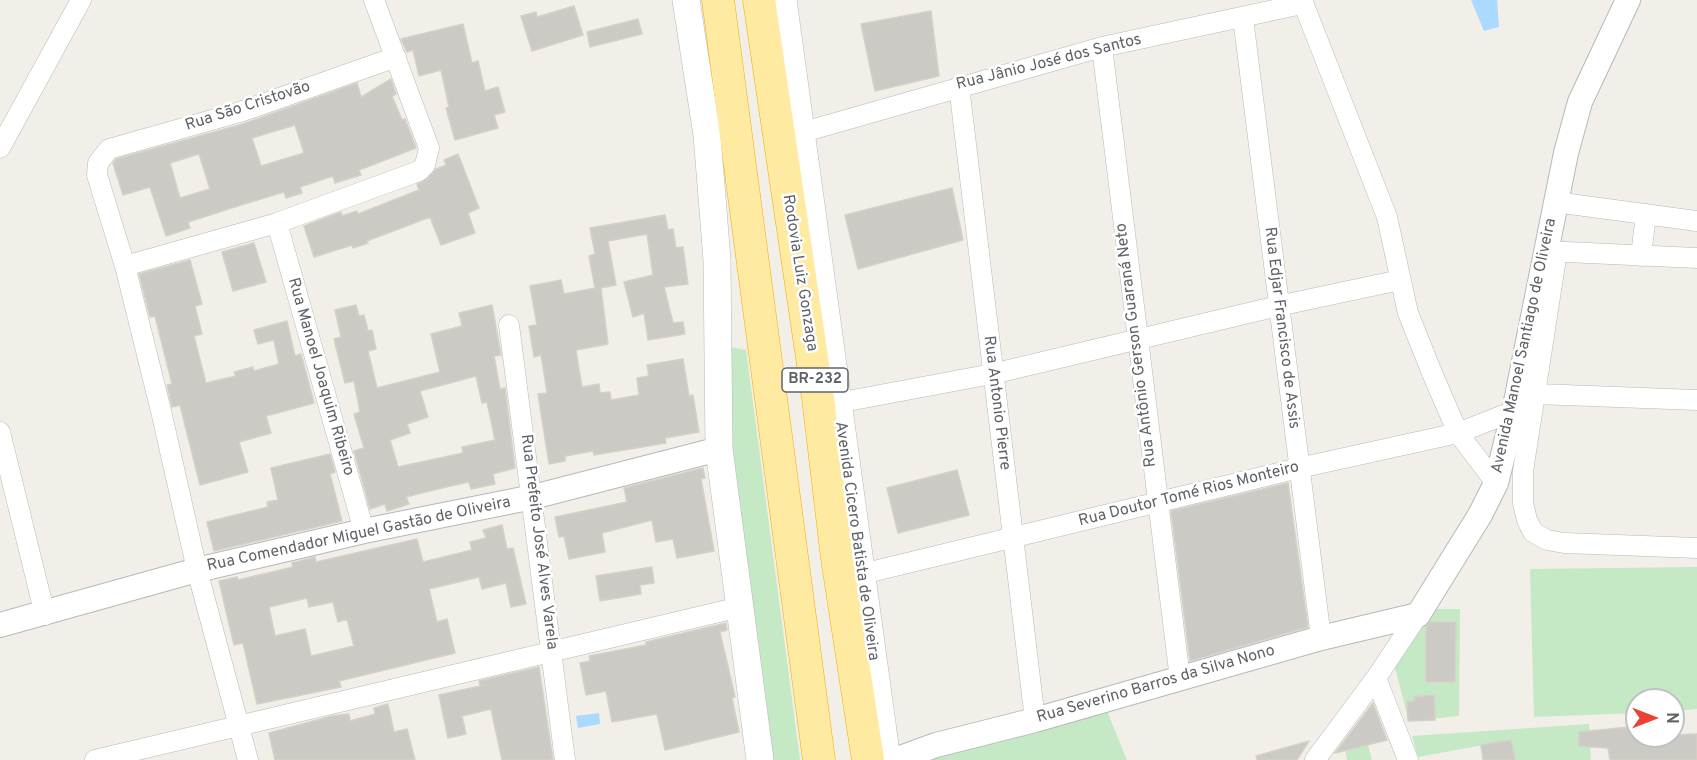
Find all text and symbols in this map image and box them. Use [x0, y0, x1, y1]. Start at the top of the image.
street label: Rua Jânio José dos Santos [955, 31, 1143, 95]
street label: Rua São Cristovão [183, 78, 313, 136]
street label: Rodovia Luiz Gonzaga [777, 193, 821, 353]
street label: Avenida Manoel Santiago de Oliveira [1489, 217, 1561, 475]
street label: Rua Antônio Gerson Guaraná Neto [1112, 222, 1162, 468]
street label: Rua Edjar Francisco de Assis [1259, 226, 1303, 430]
street label: Rua Manoel Joaquim Ribeiro [283, 276, 357, 478]
street label: Rua Antonio Pierre [978, 335, 1014, 471]
road number: BR-232 [782, 368, 848, 392]
street label: Avenida Cicero Batista de Oliveira [830, 420, 882, 662]
street label: Rua Prefeito José Alves Varela [515, 433, 561, 651]
street label: Rua Doutor Tomé Rios Monteiro [1077, 458, 1301, 532]
street label: Rua Comendador Miguel Gastão de Oliveira [205, 493, 513, 577]
street label: Rua Severino Barros da Silva Nono [1035, 642, 1277, 728]
north arrow [1625, 688, 1685, 748]
text: N [1661, 712, 1681, 724]

